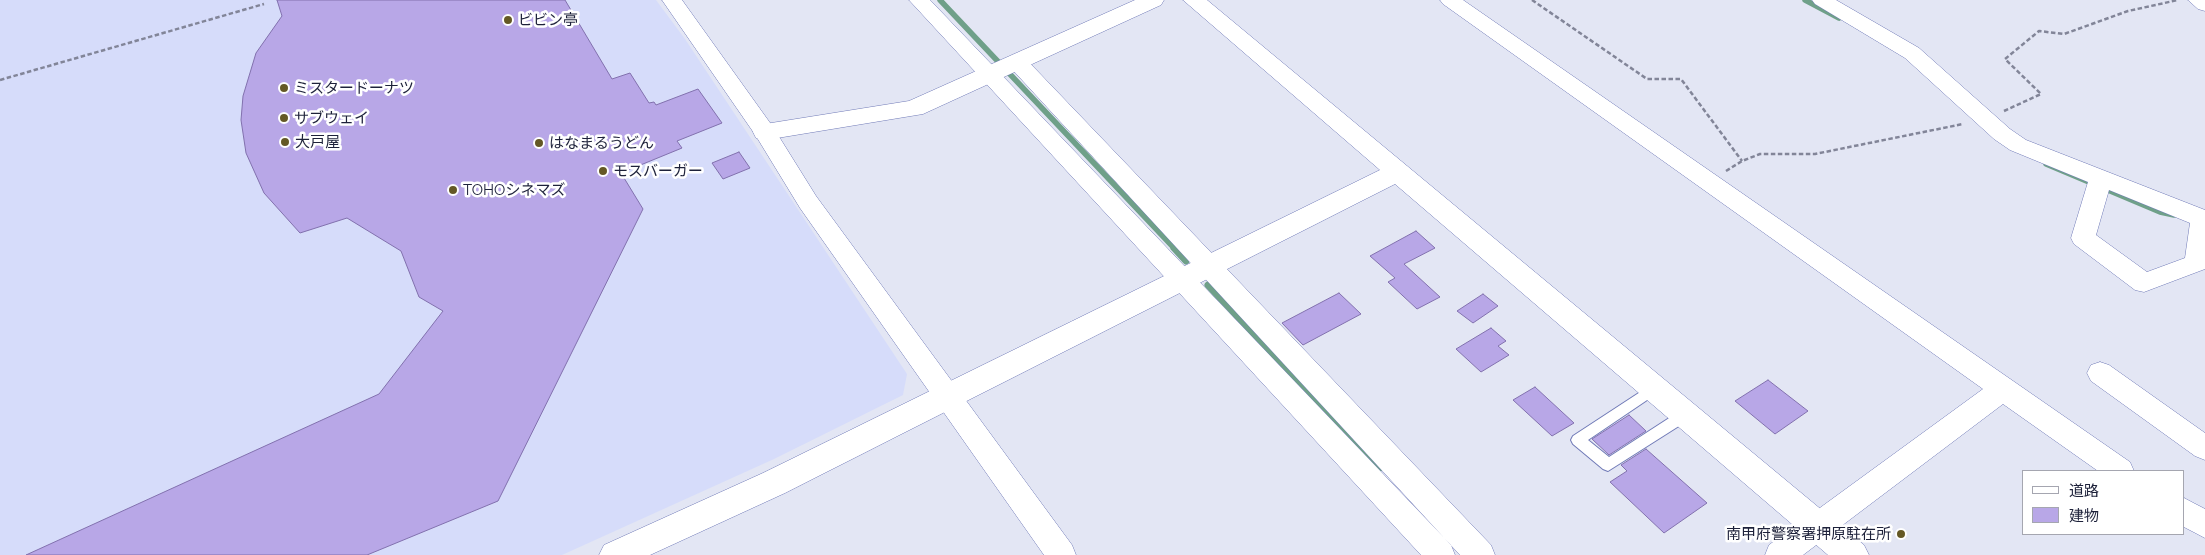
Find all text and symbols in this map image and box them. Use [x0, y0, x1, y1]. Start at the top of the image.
place label: ビビン亭 [518, 11, 578, 29]
marker: ビビン亭 [502, 14, 514, 26]
place label: ミスタードーナツ [294, 79, 414, 97]
marker: ミスタードーナツ [278, 82, 290, 94]
place label: サブウェイ [294, 109, 369, 127]
marker: サブウェイ [278, 112, 290, 124]
place label: 大戸屋 [295, 133, 340, 151]
place label: はなまるうどん [549, 134, 654, 152]
marker: 大戸屋 [279, 136, 291, 148]
marker: はなまるうどん [533, 137, 545, 149]
place label: モスバーガー [613, 162, 703, 180]
marker: モスバーガー [597, 165, 609, 177]
place label: TOHOシネマズ [463, 181, 565, 199]
marker: TOHOシネマズ [447, 184, 459, 196]
legend [2022, 470, 2185, 535]
text: 道路 [2069, 482, 2099, 500]
text: 建物 [2069, 507, 2099, 525]
place label: 南甲府警察署押原駐在所 [1726, 525, 1891, 543]
marker: 南甲府警察署押原駐在所 [1895, 528, 1907, 540]

